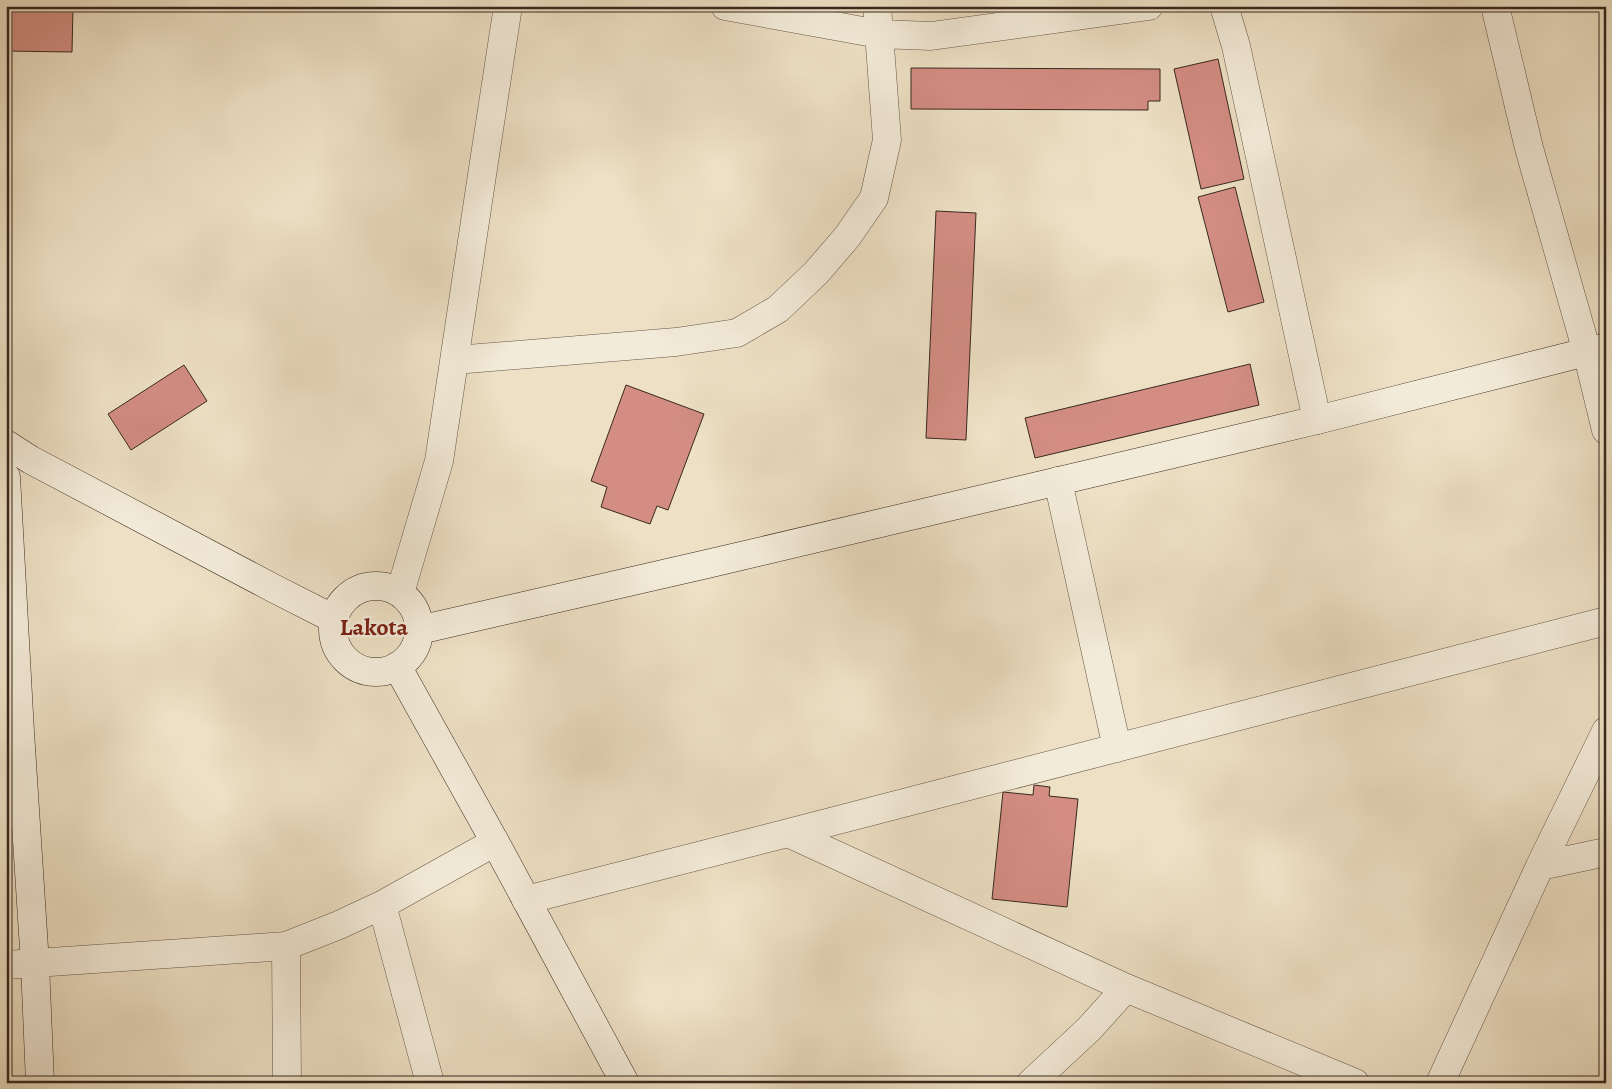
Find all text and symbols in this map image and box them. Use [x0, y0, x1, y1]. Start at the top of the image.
district label: Lakota [340, 611, 409, 643]

